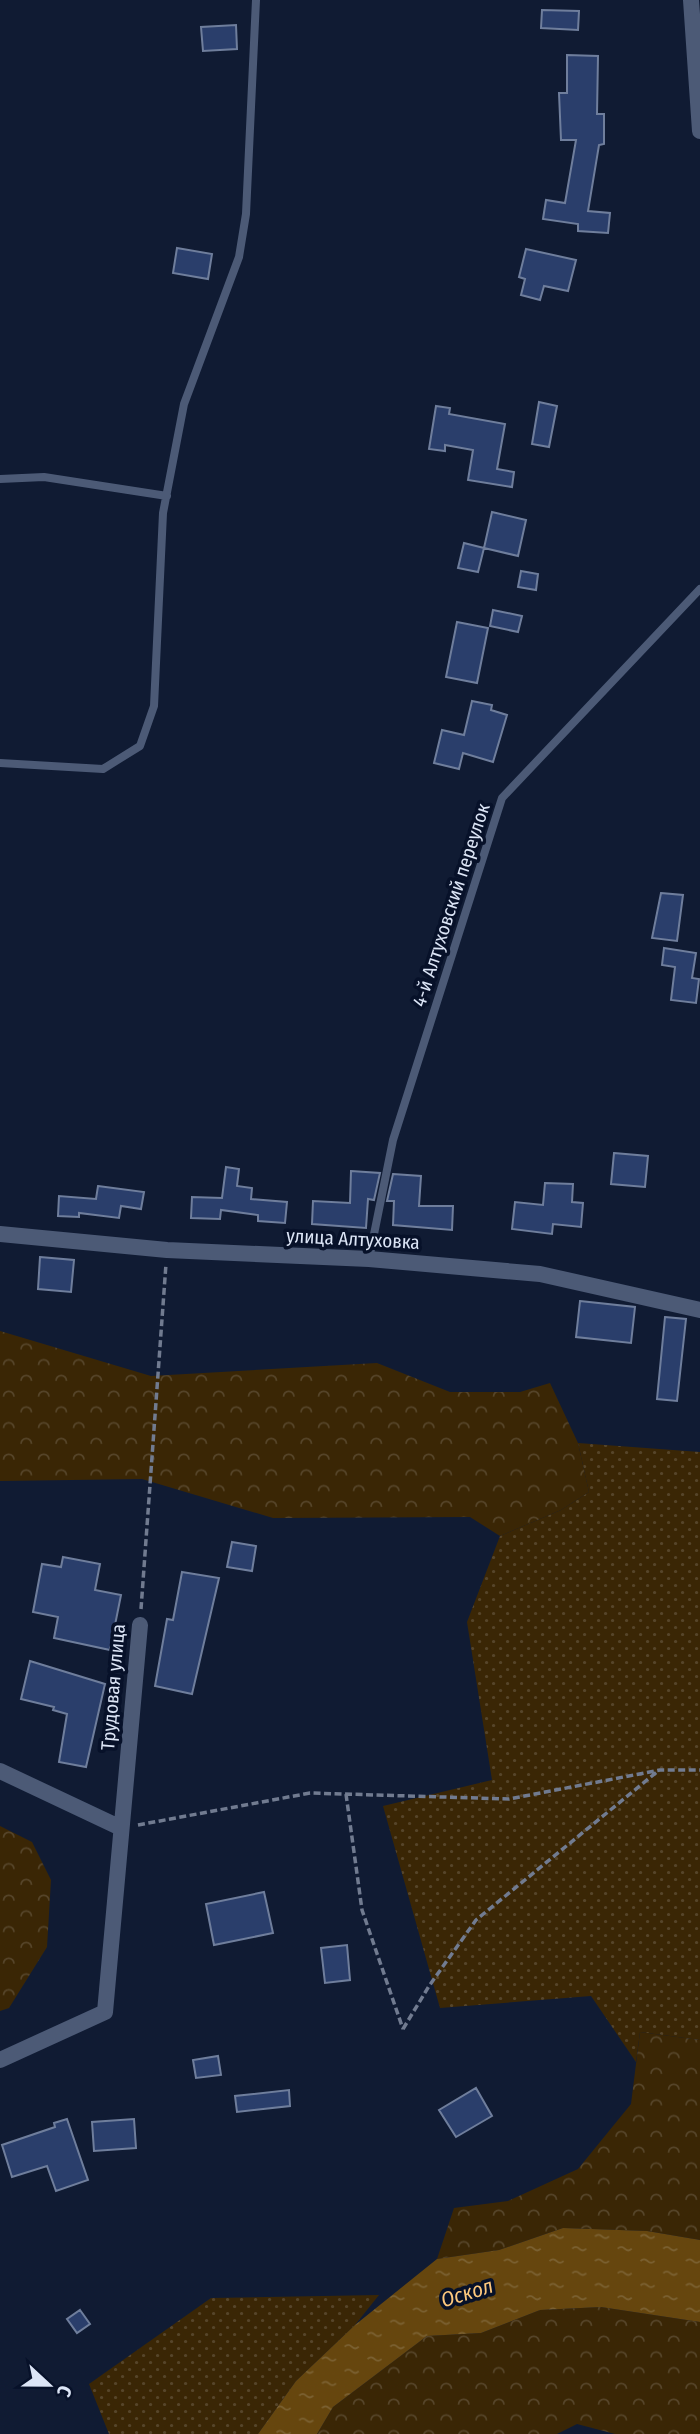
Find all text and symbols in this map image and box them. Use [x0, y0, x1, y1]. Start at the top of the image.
street label: 4-й Алтуховский переулок [407, 800, 495, 1009]
street label: улица Алтуховка [286, 1224, 420, 1254]
street label: Трудовая улица [96, 1623, 130, 1751]
water label: Оскол [438, 2273, 496, 2313]
north arrow [14, 2350, 84, 2420]
text: С [52, 2382, 77, 2400]

